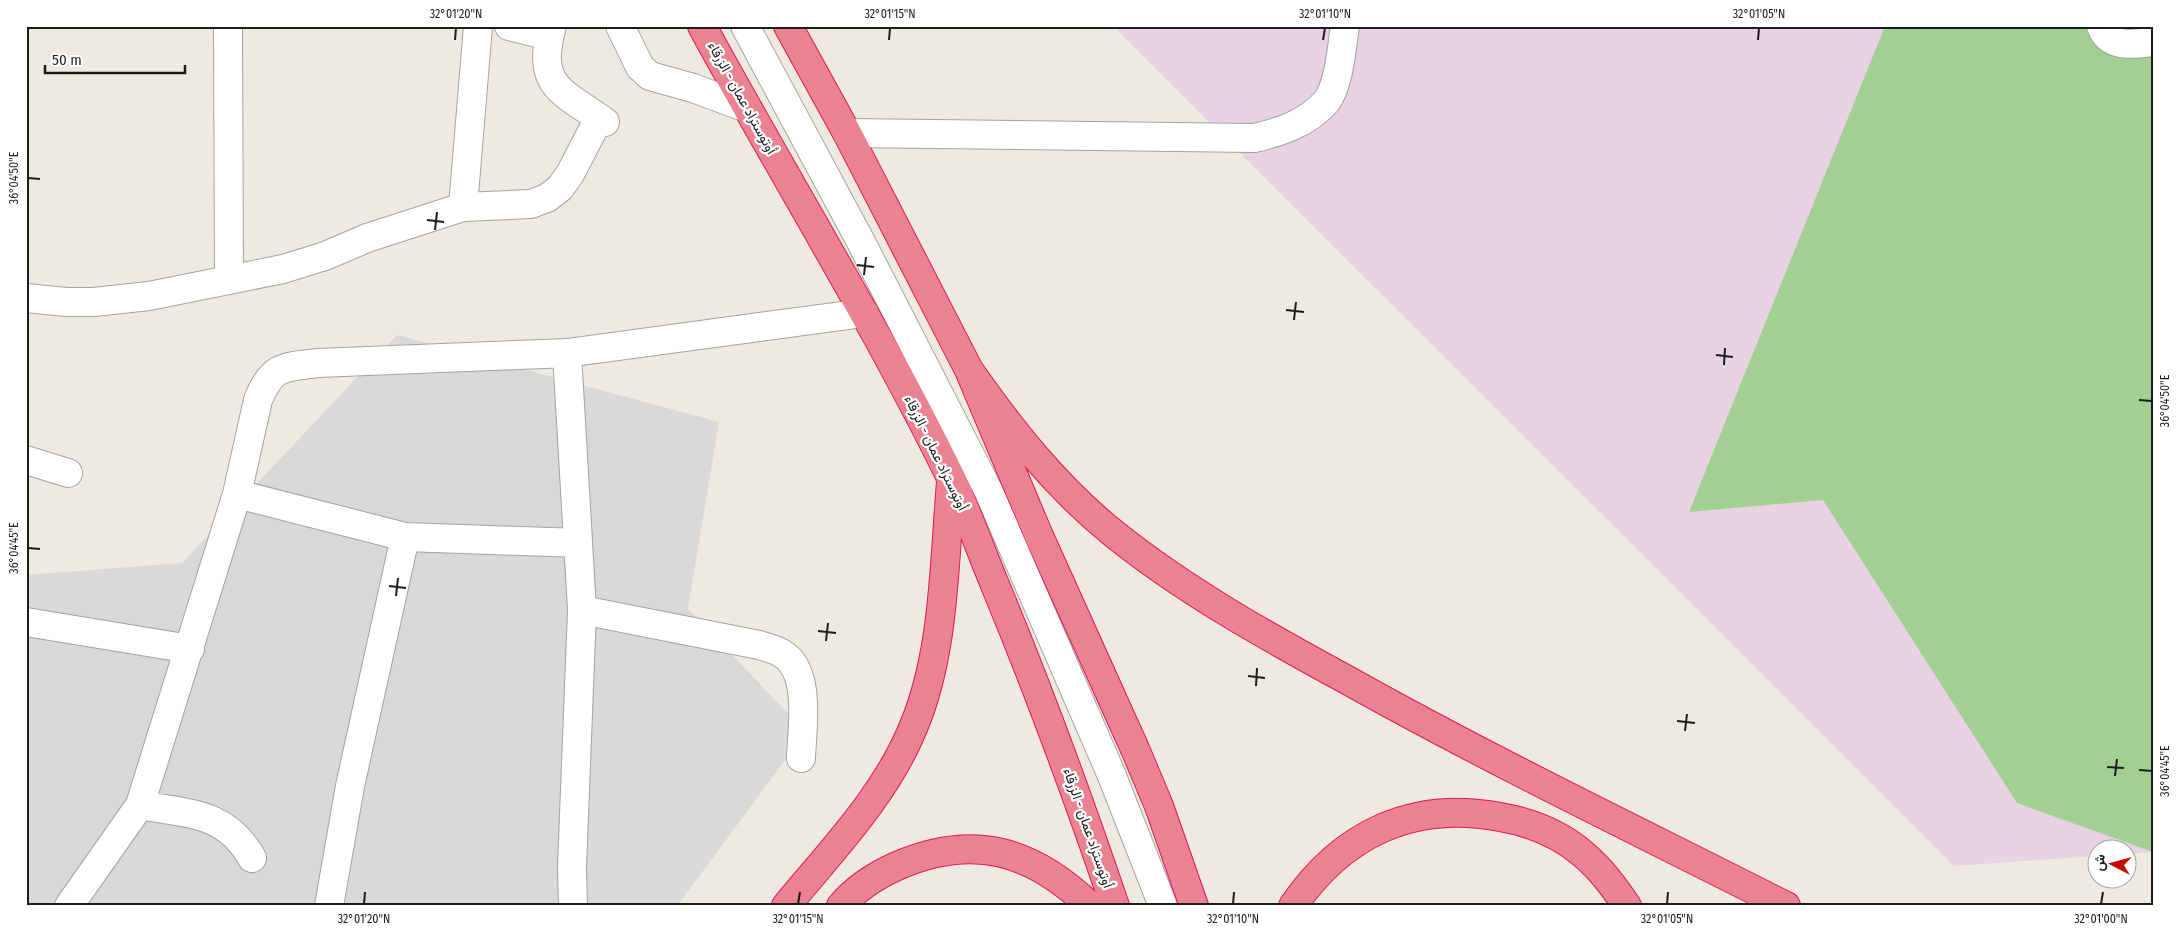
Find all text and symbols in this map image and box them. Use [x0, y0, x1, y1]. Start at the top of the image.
text: 32°01'20"N [430, 7, 482, 21]
text: 32°01'15"N [865, 7, 915, 21]
text: 32°01'10"N [1299, 7, 1351, 21]
text: 32°01'05"N [1733, 7, 1785, 21]
street label: أوتوستراد عمان - الزرقاء [704, 39, 780, 157]
scale bar [45, 42, 185, 74]
text: 50 m [52, 51, 82, 69]
text: 36°04'50"E [7, 151, 21, 204]
text: 36°04'50"E [2158, 374, 2172, 427]
street label: أوتوستراد عمان - الزرقاء [901, 393, 971, 513]
text: 36°04'45"E [7, 522, 21, 574]
text: 36°04'45"E [2158, 745, 2172, 797]
street label: أوتوستراد عمان - الزرقاء [1059, 766, 1117, 890]
north arrow [2086, 840, 2136, 890]
text: ش [2090, 853, 2109, 872]
text: 32°01'20"N [338, 912, 390, 926]
text: 32°01'15"N [773, 912, 823, 926]
text: 32°01'10"N [1207, 912, 1259, 926]
text: 32°01'05"N [1641, 912, 1693, 926]
text: 32°01'00"N [2074, 912, 2128, 926]

